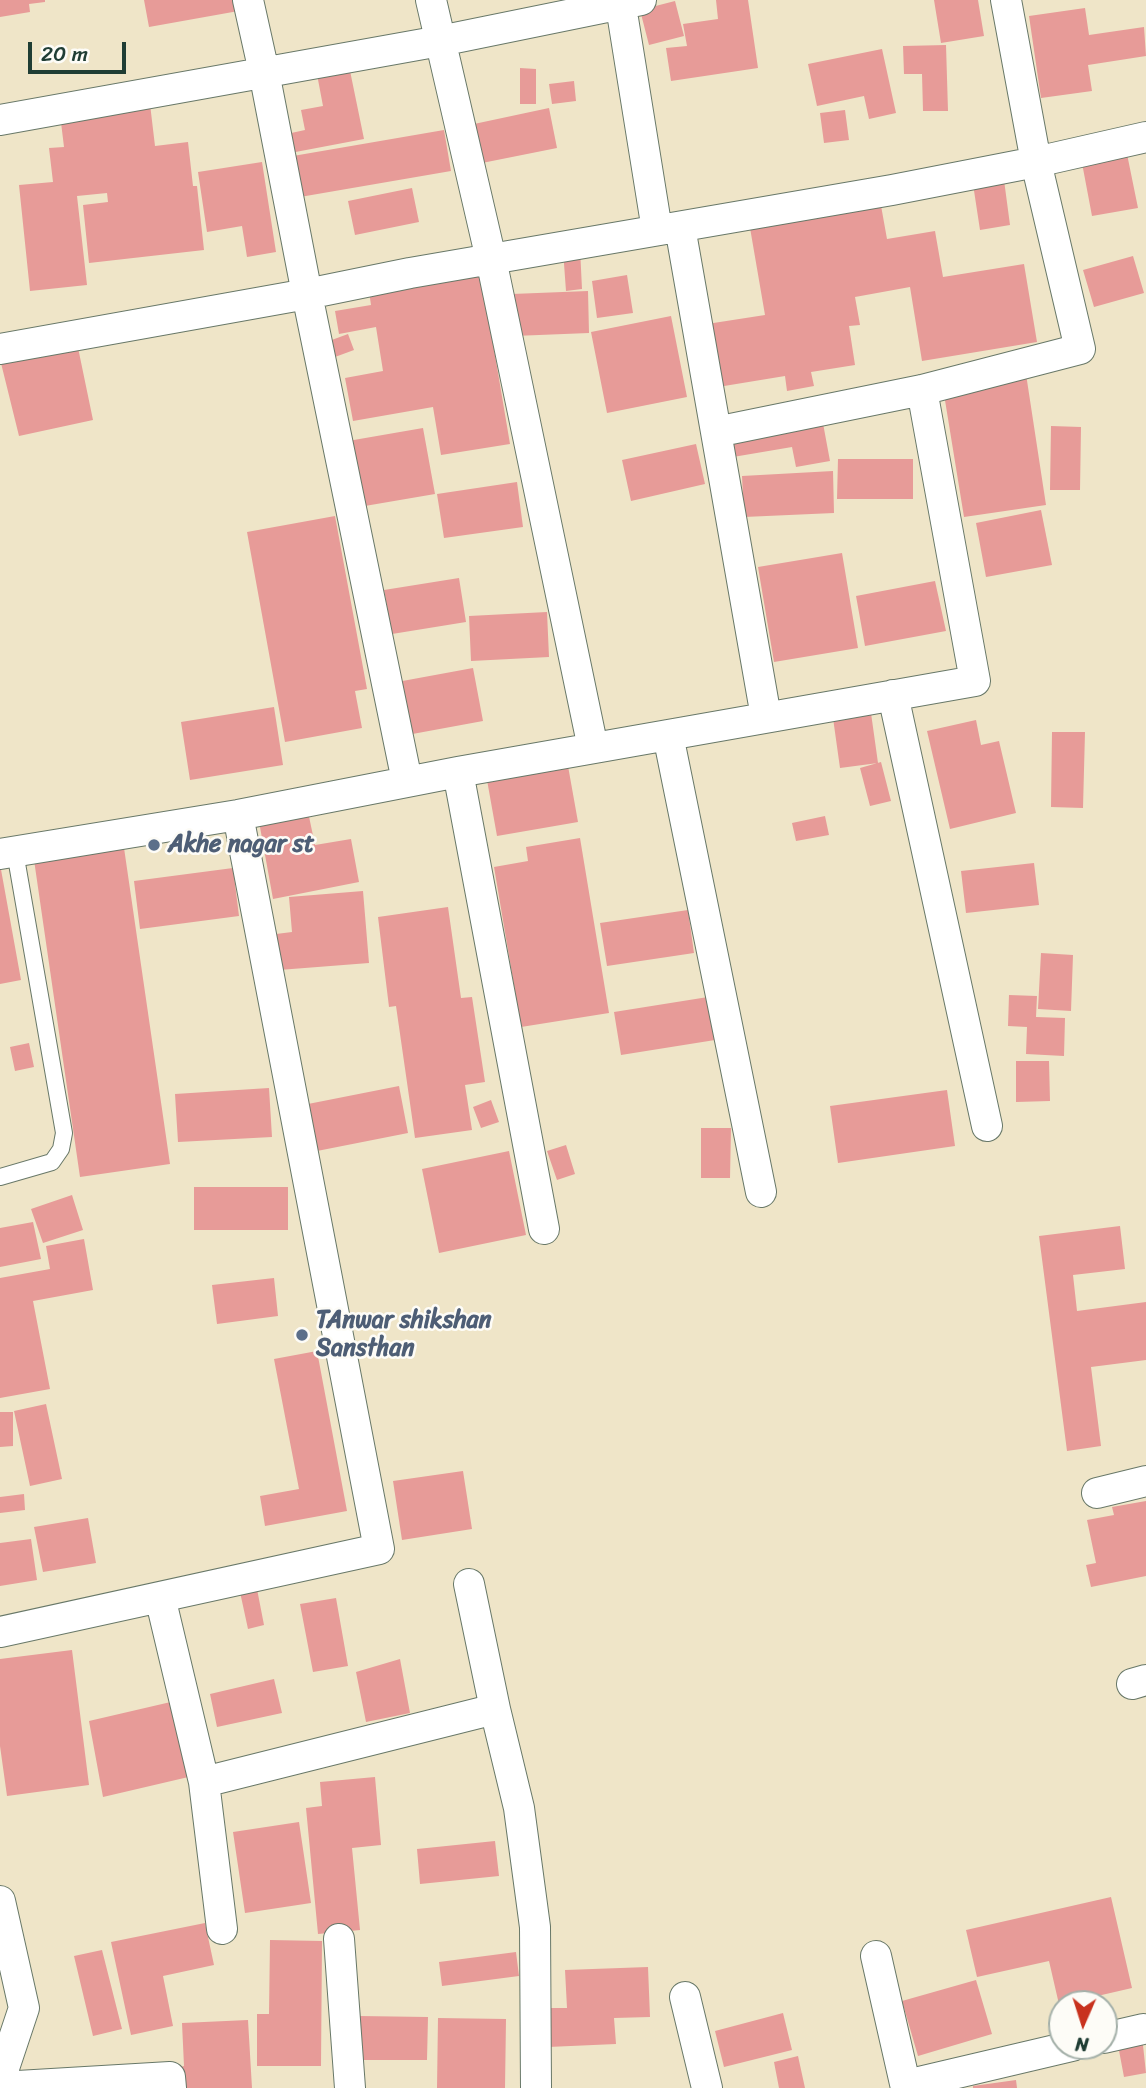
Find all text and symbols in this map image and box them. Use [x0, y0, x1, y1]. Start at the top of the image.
scale bar [32, 28, 130, 72]
text: 20 m [41, 35, 88, 73]
place label: Akhe nagar st [168, 831, 314, 859]
marker: Akhe nagar st [146, 837, 162, 853]
place label: TAnwar shikshan Sansthan [316, 1307, 492, 1363]
marker: TAnwar shikshan Sansthan [294, 1327, 310, 1343]
north arrow [1048, 1990, 1118, 2060]
text: N [1075, 2028, 1089, 2061]

